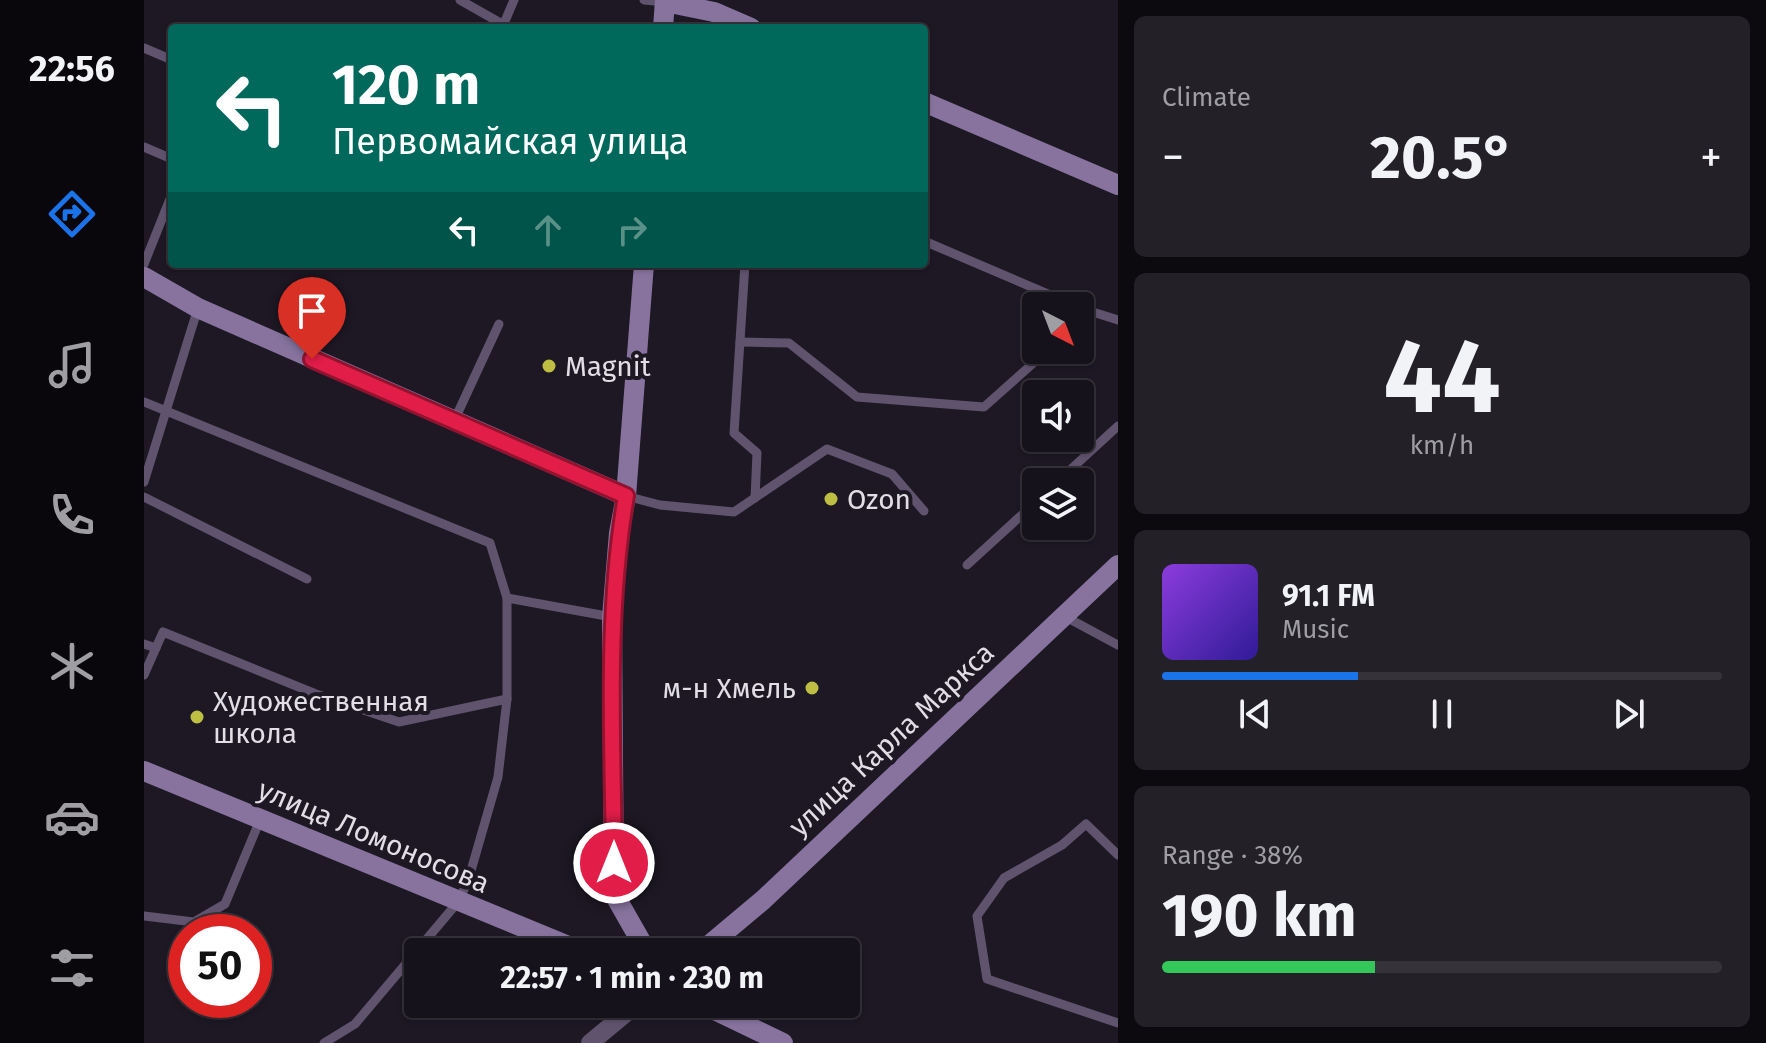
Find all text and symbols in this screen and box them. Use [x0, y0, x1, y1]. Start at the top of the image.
text: 22:56 [29, 47, 115, 91]
text: 120 m [332, 52, 480, 119]
icon: left [200, 56, 304, 160]
text: Climate [1162, 82, 1251, 113]
text: Первомайская улица [332, 120, 688, 164]
text: 20.5° [1370, 122, 1514, 194]
text: − [1162, 131, 1184, 184]
text: + [1700, 131, 1722, 184]
icon: directions [44, 186, 100, 242]
icon: left [442, 208, 486, 252]
icon: ahead [526, 208, 570, 252]
icon: right [610, 208, 654, 252]
pin [278, 277, 346, 359]
icon: arrive [290, 289, 334, 333]
north arrow [1022, 292, 1094, 364]
map controls [1022, 292, 1094, 540]
text: 44 [1383, 315, 1501, 440]
icon: music [44, 337, 100, 393]
place label: Magnit [565, 350, 652, 383]
marker: Magnit [540, 357, 558, 375]
button: sound [1022, 380, 1094, 452]
text: km/h [1410, 430, 1474, 461]
button: layers [1022, 468, 1094, 540]
place label: Ozon [847, 483, 911, 516]
icon: phone [44, 487, 100, 543]
marker: Ozon [822, 490, 840, 508]
text: 91.1 FM [1282, 578, 1375, 614]
text: Music [1282, 614, 1349, 645]
street label: улица Карла Маркса [782, 636, 1001, 843]
icon: climate [44, 638, 100, 694]
place label: м-н Хмель [662, 672, 796, 705]
marker: м-н Хмель [803, 679, 821, 697]
place label: Художественная школа [213, 685, 429, 750]
icon: previous [1233, 692, 1277, 736]
icon: pause [1420, 692, 1464, 736]
icon: next [1607, 692, 1651, 736]
marker: Художественная школа [188, 708, 206, 726]
street label: улица Ломоносова [253, 773, 495, 900]
icon: car [44, 789, 100, 845]
position arrow [572, 821, 656, 905]
text: Range · 38% [1162, 840, 1303, 871]
text: 190 km [1162, 880, 1357, 952]
speed limit sign: 50 [168, 914, 272, 1018]
icon: filters [44, 940, 100, 996]
text: 22:57 · 1 min · 230 m [500, 960, 764, 996]

